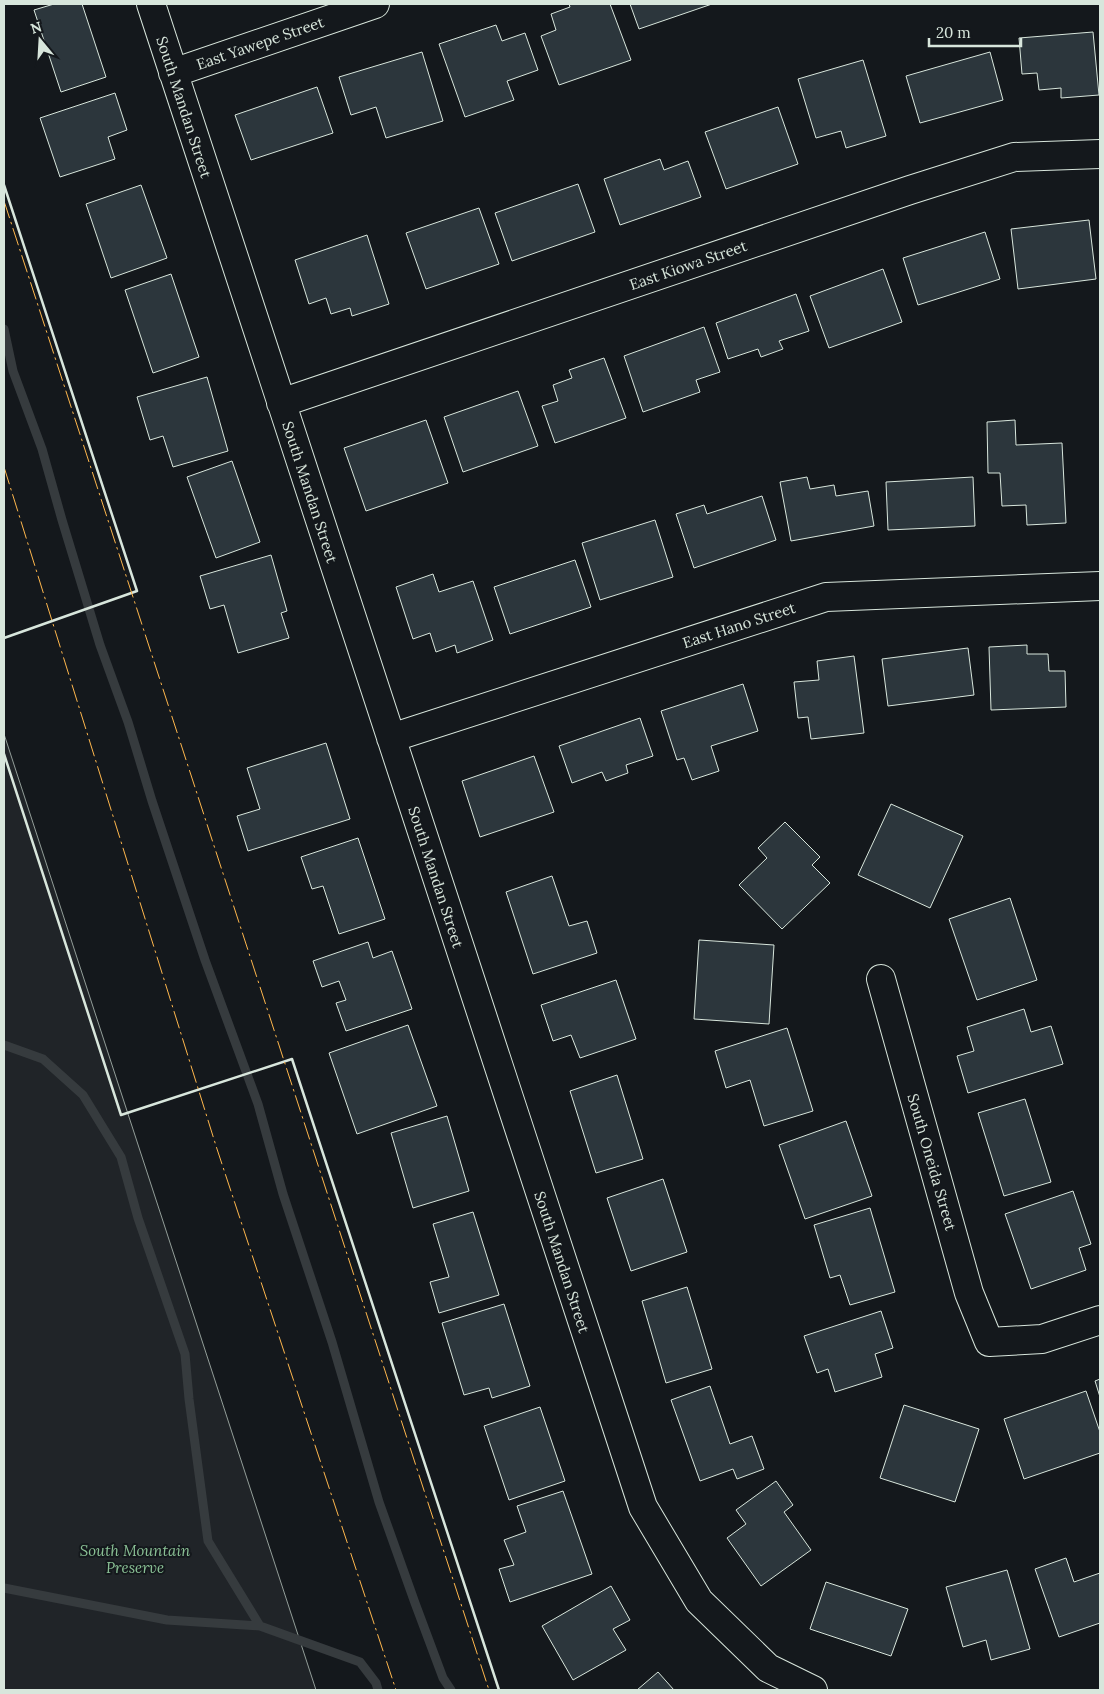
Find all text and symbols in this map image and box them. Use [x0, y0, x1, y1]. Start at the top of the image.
street label: East Yawepe Street [194, 12, 326, 74]
north arrow [15, 15, 65, 65]
scale bar [929, 15, 1022, 47]
text: N [28, 17, 44, 38]
text: 20 m [936, 23, 971, 42]
street label: South Mandan Street [152, 34, 216, 180]
street label: East Kiowa Street [627, 236, 749, 294]
street label: South Mandan Street [278, 419, 342, 565]
street label: East Hano Street [680, 598, 798, 652]
street label: South Mandan Street [404, 804, 468, 950]
street label: South Oneida Street [903, 1091, 961, 1233]
street label: South Mandan Street [530, 1189, 594, 1335]
park label: South Mountain Preserve [80, 1541, 191, 1577]

